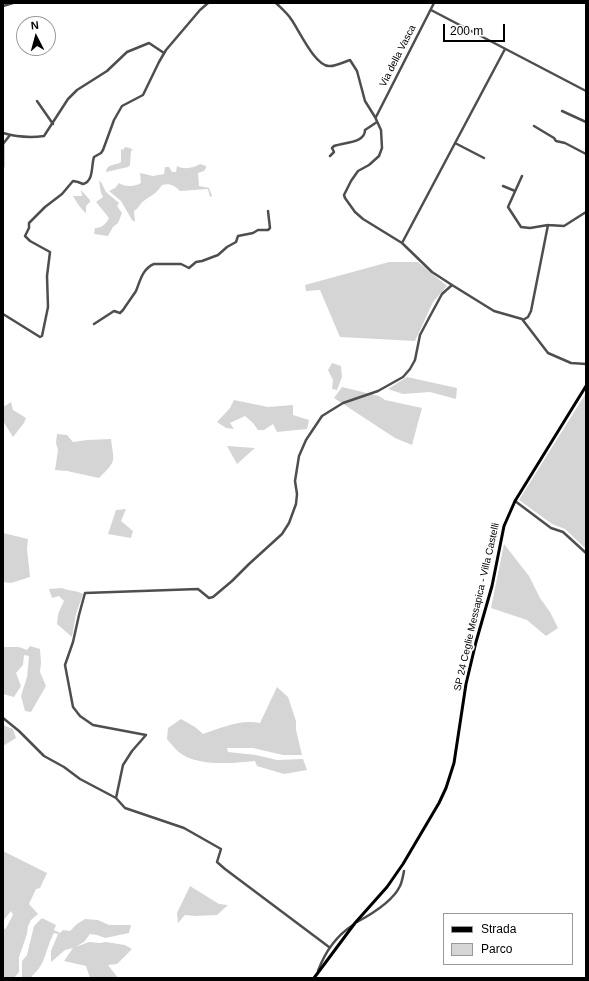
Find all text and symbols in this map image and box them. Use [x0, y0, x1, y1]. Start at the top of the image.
north arrow [16, 16, 56, 56]
scale bar [445, 16, 507, 42]
text: N [30, 19, 39, 31]
street label: Via della Vasca [377, 23, 419, 89]
text: 200 m [450, 24, 483, 38]
street label: SP 24 Ceglie Messapica - Villa Castelli [452, 522, 502, 692]
legend [443, 913, 573, 965]
text: Strada [481, 922, 516, 936]
text: Parco [481, 942, 512, 956]

